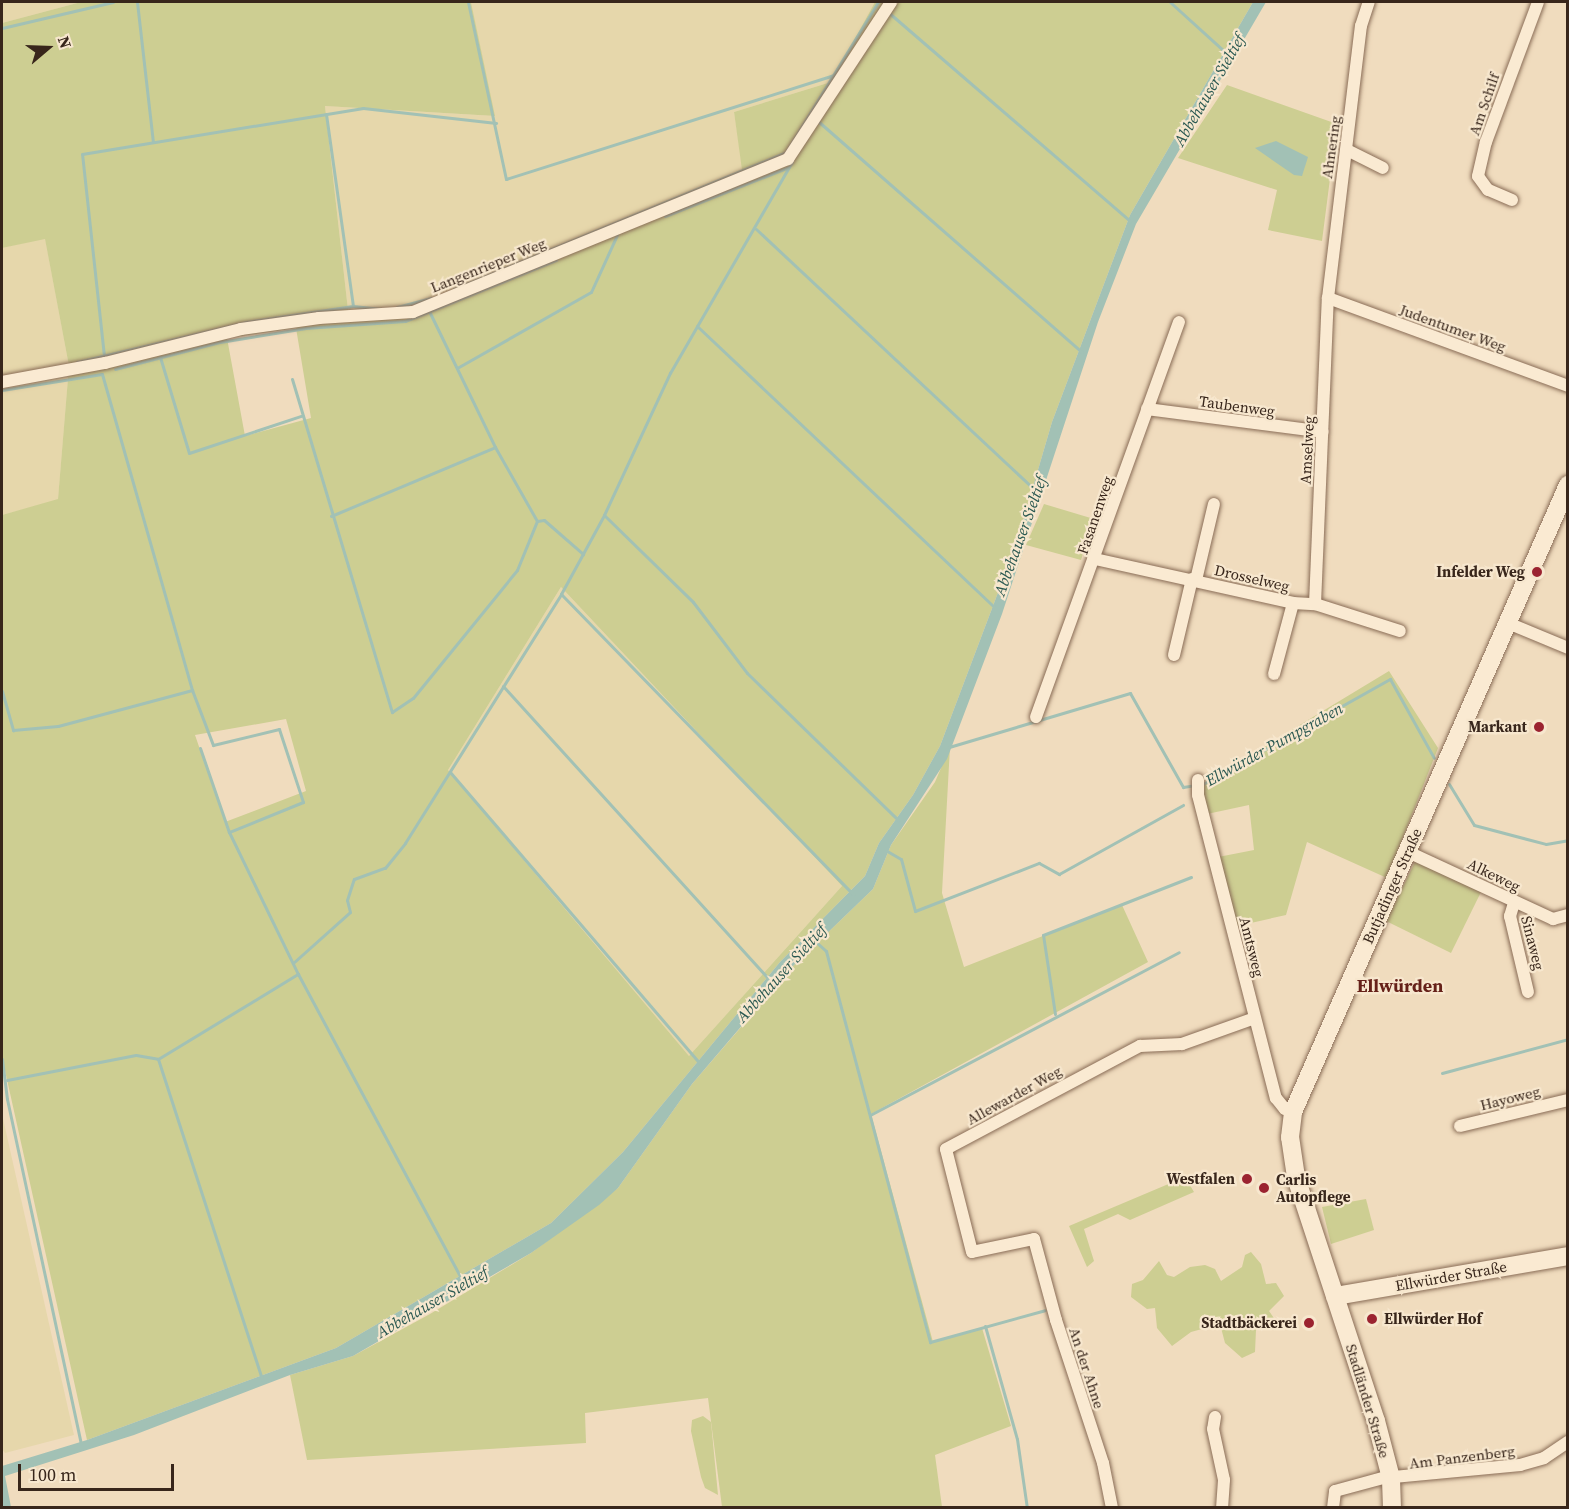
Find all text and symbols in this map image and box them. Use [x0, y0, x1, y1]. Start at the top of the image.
north arrow [18, 18, 78, 78]
water label: Abbehauser Sieltief [1169, 31, 1249, 149]
text: N [53, 33, 77, 51]
street label: Am Schilf [1465, 70, 1503, 138]
street label: Ahnering [1318, 114, 1344, 180]
street label: Langenrieper Weg [427, 234, 549, 296]
street label: Judentumer Weg [1397, 300, 1509, 356]
street label: Taubenweg [1198, 392, 1276, 420]
street label: Amselweg [1296, 415, 1318, 485]
street label: Fasanenweg [1073, 473, 1117, 557]
water label: Abbehauser Sieltief [989, 474, 1051, 598]
street label: Drosselweg [1213, 561, 1291, 595]
place label: Infelder Weg [1436, 563, 1525, 581]
marker: Infelder Weg [1530, 565, 1544, 579]
water label: Ellwürder Pumpgraben [1202, 698, 1346, 790]
place label: Markant [1468, 718, 1527, 736]
marker: Markant [1532, 720, 1546, 734]
street label: Butjadinger Straße [1358, 825, 1426, 947]
street label: Alkeweg [1465, 855, 1523, 895]
street label: Sinaweg [1518, 914, 1548, 972]
street label: Amtsweg [1236, 915, 1268, 979]
water label: Abbehauser Sieltief [732, 920, 830, 1026]
district label: Ellwürden [1357, 975, 1443, 997]
street label: Allewarder Weg [963, 1061, 1065, 1129]
street label: Hayoweg [1478, 1082, 1542, 1114]
place label: Westfalen [1166, 1170, 1235, 1188]
place label: Carlis Autopflege [1276, 1170, 1351, 1205]
marker: Westfalen [1240, 1172, 1254, 1186]
marker: Carlis Autopflege [1257, 1181, 1271, 1195]
street label: Ellwürder Straße [1394, 1257, 1508, 1295]
water label: Abbehauser Sieltief [373, 1262, 491, 1342]
place label: Ellwürder Hof [1384, 1310, 1482, 1328]
marker: Ellwürder Hof [1365, 1312, 1379, 1326]
place label: Stadtbäckerei [1201, 1314, 1297, 1332]
marker: Stadtbäckerei [1302, 1316, 1316, 1330]
street label: An der Ahne [1065, 1325, 1109, 1411]
street label: Stadländer Straße [1342, 1342, 1394, 1460]
street label: Am Panzenberg [1408, 1442, 1516, 1472]
scale bar [21, 1452, 177, 1490]
text: 100 m [29, 1462, 76, 1487]

